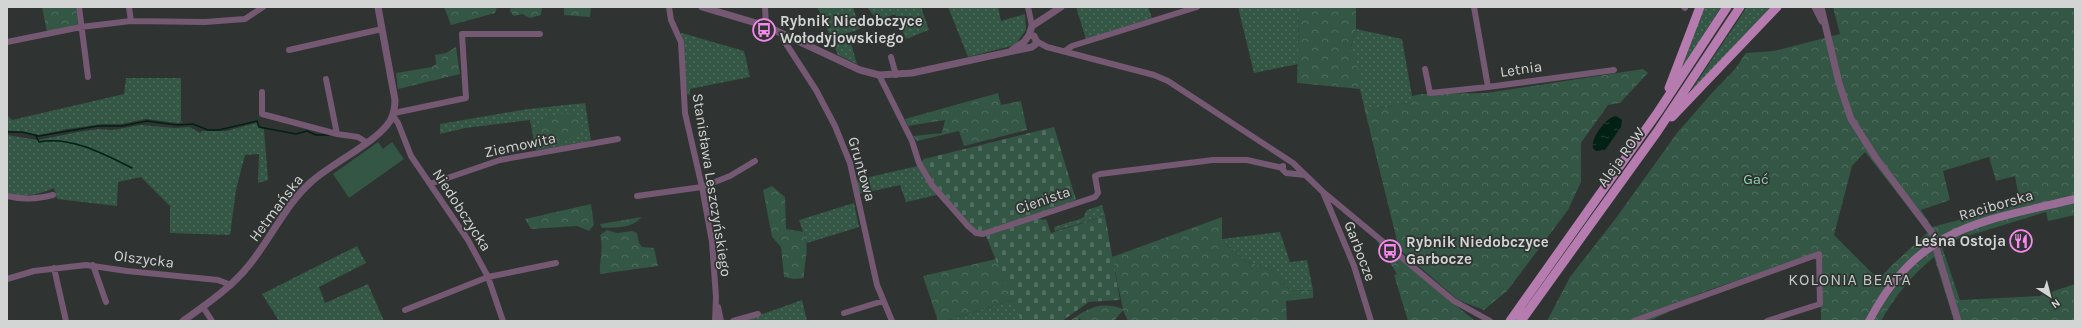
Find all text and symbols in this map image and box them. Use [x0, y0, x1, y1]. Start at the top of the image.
place label: Rybnik Niedobczyce Wołodyjowskiego [780, 12, 923, 47]
bus stop icon: Rybnik Niedobczyce Wołodyjowskiego [751, 17, 777, 43]
street label: Letnia [1499, 57, 1543, 81]
street label: Stanisława Leszczyńskiego [689, 92, 735, 278]
street label: Aleja ROW [1593, 123, 1649, 190]
street label: Ziemowita [483, 129, 557, 161]
street label: Gruntowa [844, 135, 880, 203]
street label: Niedobczycka [429, 165, 495, 255]
park label: Gać [1743, 170, 1769, 188]
street label: Hetmańska [245, 171, 307, 245]
street label: Cienista [1013, 182, 1073, 218]
street label: Raciborska [1957, 186, 2035, 224]
street label: Garbocze [1340, 218, 1380, 284]
restaurant icon: Leśna Ostoja [2008, 228, 2034, 254]
place label: Leśna Ostoja [1914, 232, 2006, 250]
place label: Rybnik Niedobczyce Garbocze [1406, 233, 1549, 268]
bus stop icon: Rybnik Niedobczyce Garbocze [1377, 238, 1403, 264]
street label: Olszycka [113, 246, 175, 272]
district label: KOLONIA BEATA [1788, 270, 1912, 289]
north arrow [2030, 276, 2070, 316]
text: N [2049, 296, 2063, 311]

